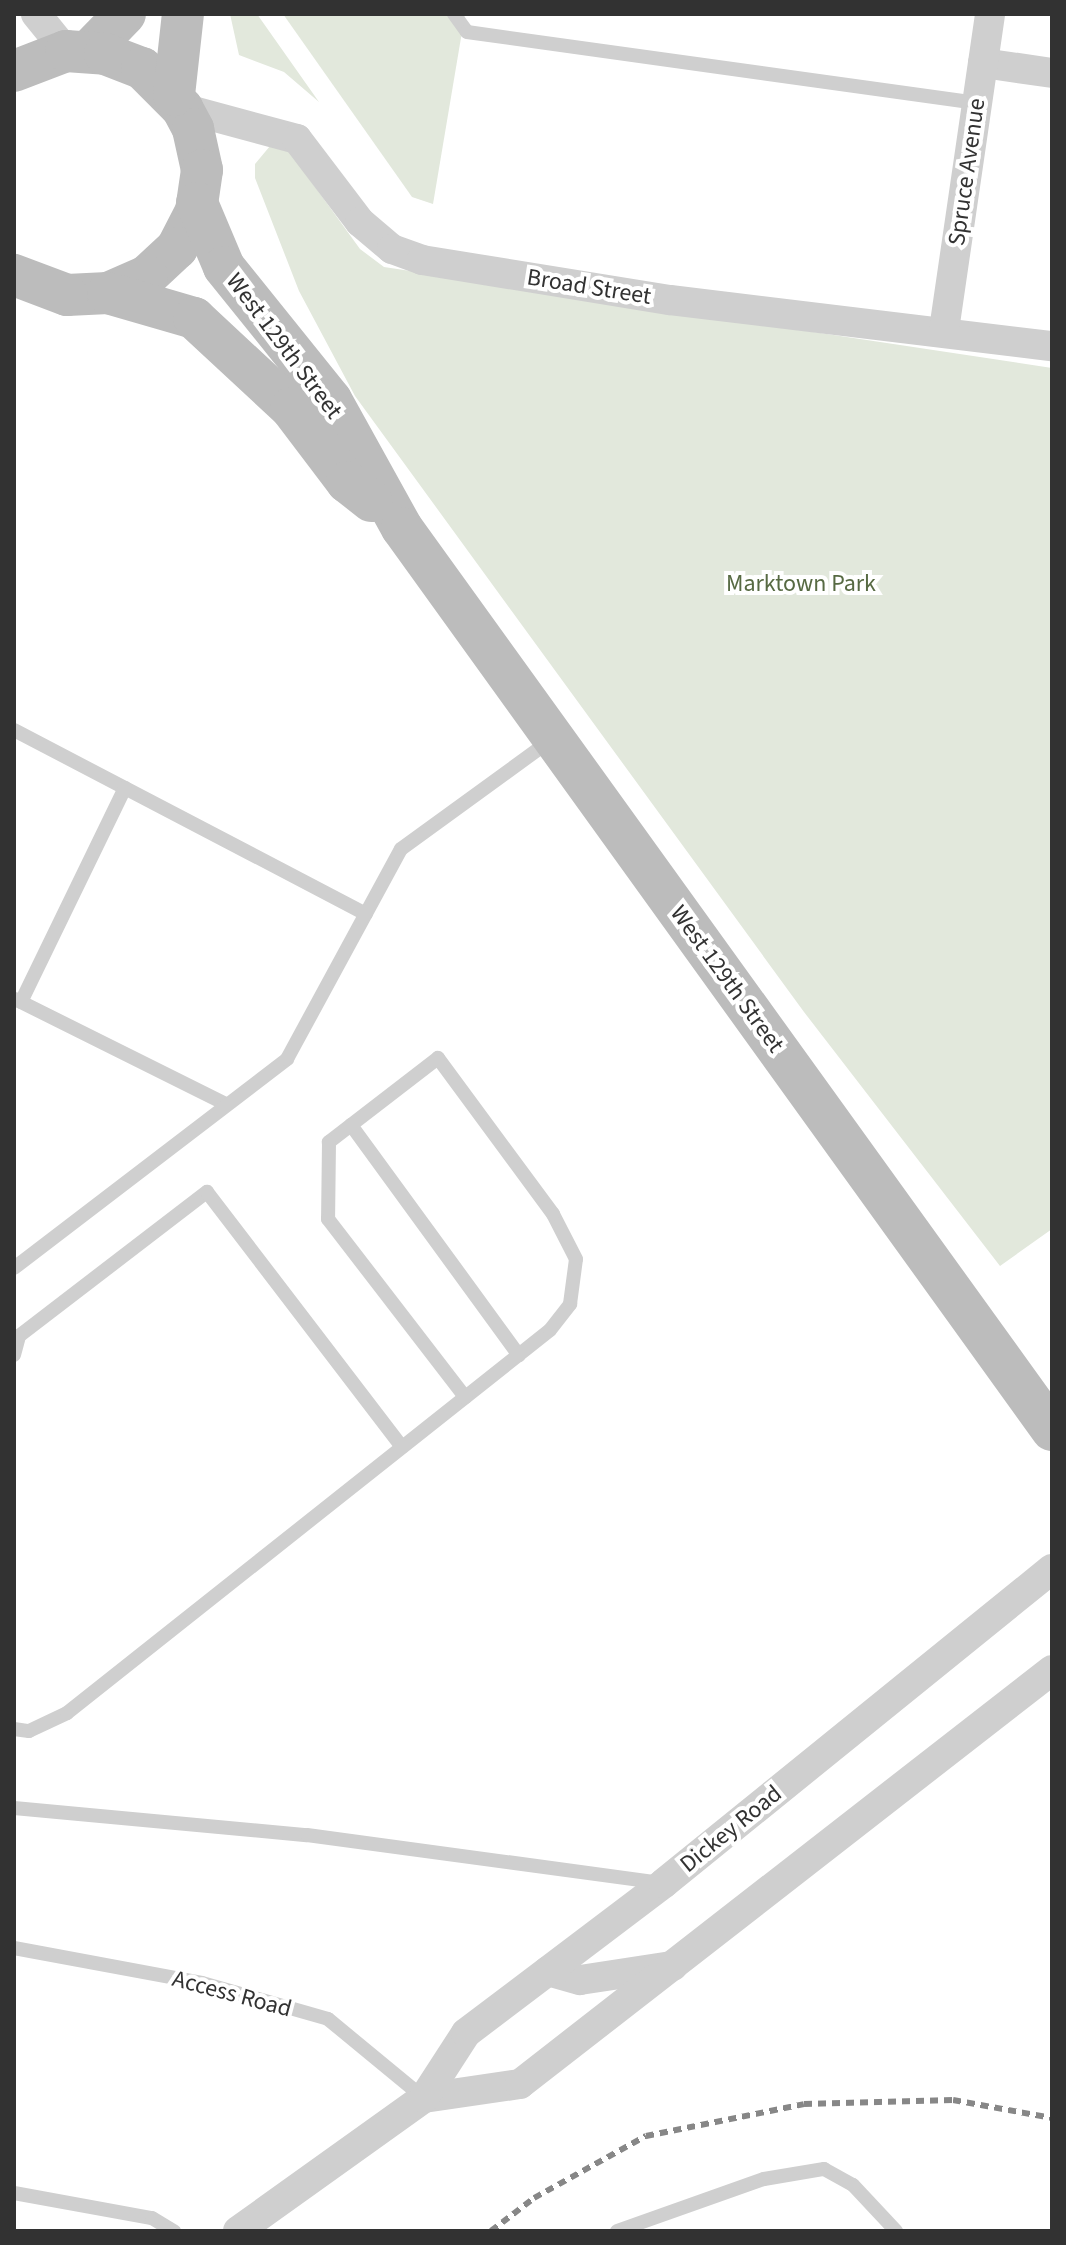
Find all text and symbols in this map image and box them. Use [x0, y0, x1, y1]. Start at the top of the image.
street label: Spruce Avenue [942, 96, 992, 248]
street label: Broad Street [525, 263, 653, 311]
street label: West 129th Street [220, 267, 348, 425]
park label: Marktown Park [726, 570, 876, 598]
street label: West 129th Street [664, 900, 790, 1058]
street label: Dickey Road [674, 1779, 788, 1879]
street label: Access Road [169, 1964, 295, 2024]

